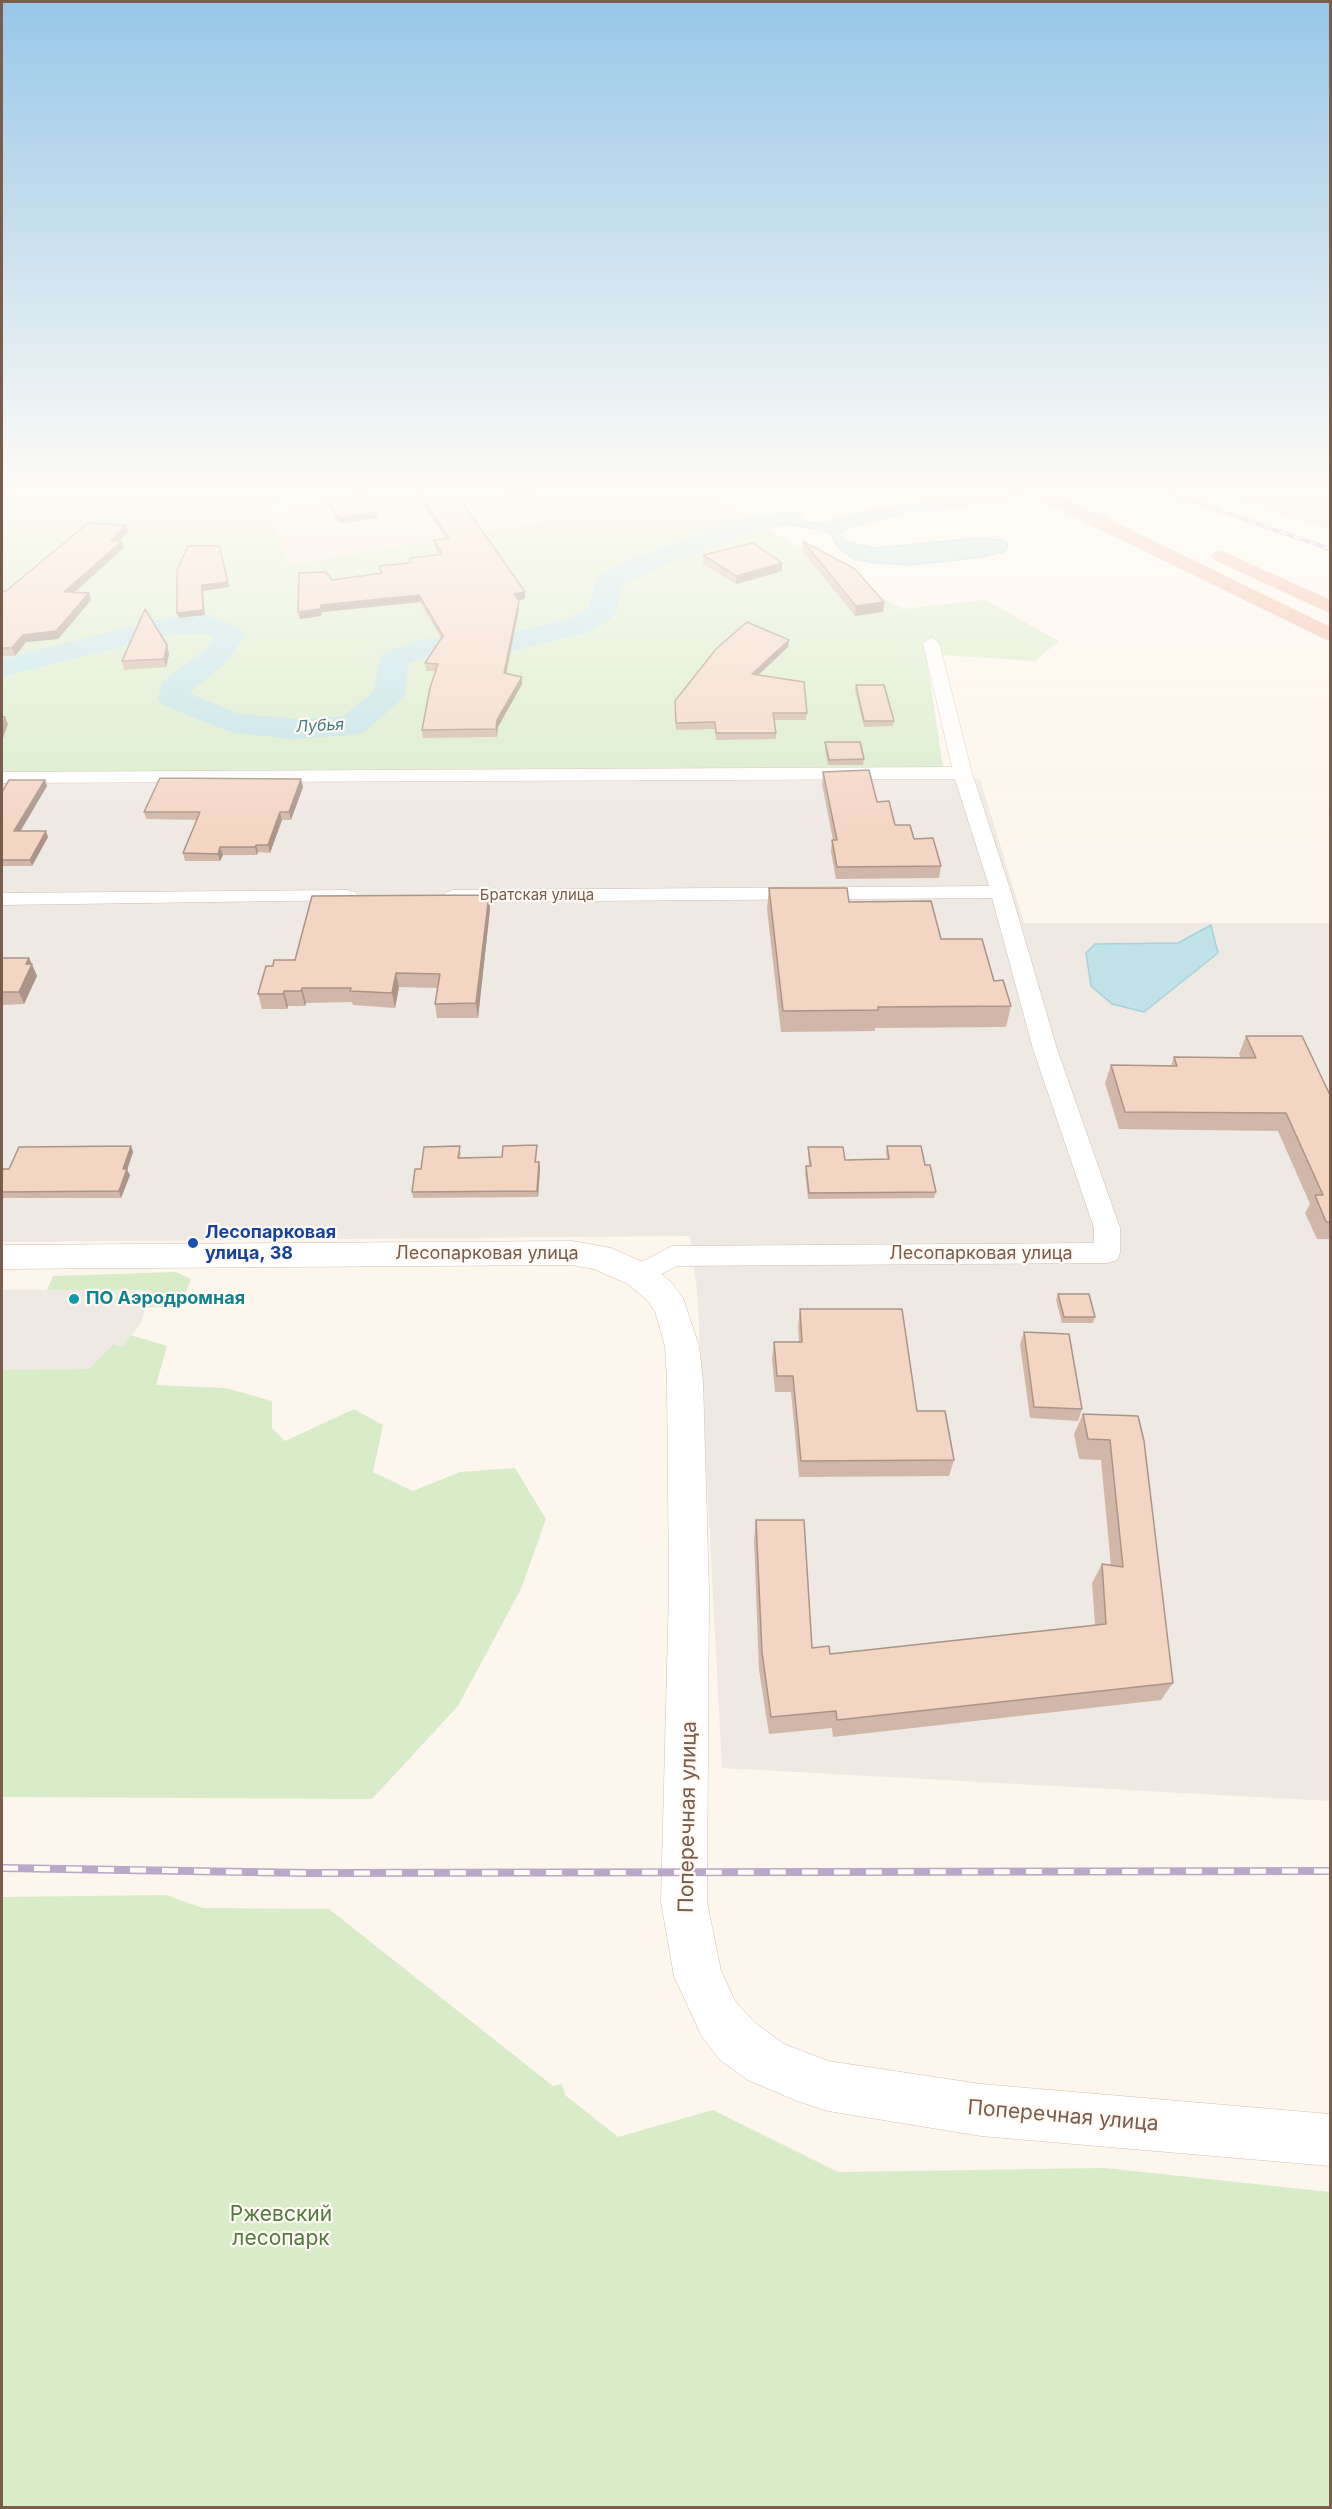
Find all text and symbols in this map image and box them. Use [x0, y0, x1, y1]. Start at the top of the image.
water label: Лубья [295, 715, 345, 737]
street label: Братская улица [480, 886, 594, 904]
place label: Лесопарковая улица, 38 [205, 1222, 336, 1264]
marker: Лесопарковая улица, 38 [186, 1236, 200, 1250]
street label: Лесопарковая улица [395, 1243, 579, 1265]
street label: Лесопарковая улица [889, 1243, 1073, 1265]
place label: ПО Аэродромная [86, 1288, 245, 1310]
marker: ПО Аэродромная [67, 1292, 81, 1306]
street label: Поперечная улица [674, 1721, 702, 1913]
street label: Поперечная улица [966, 2095, 1160, 2137]
park label: Ржевский лесопарк [230, 2202, 332, 2252]

